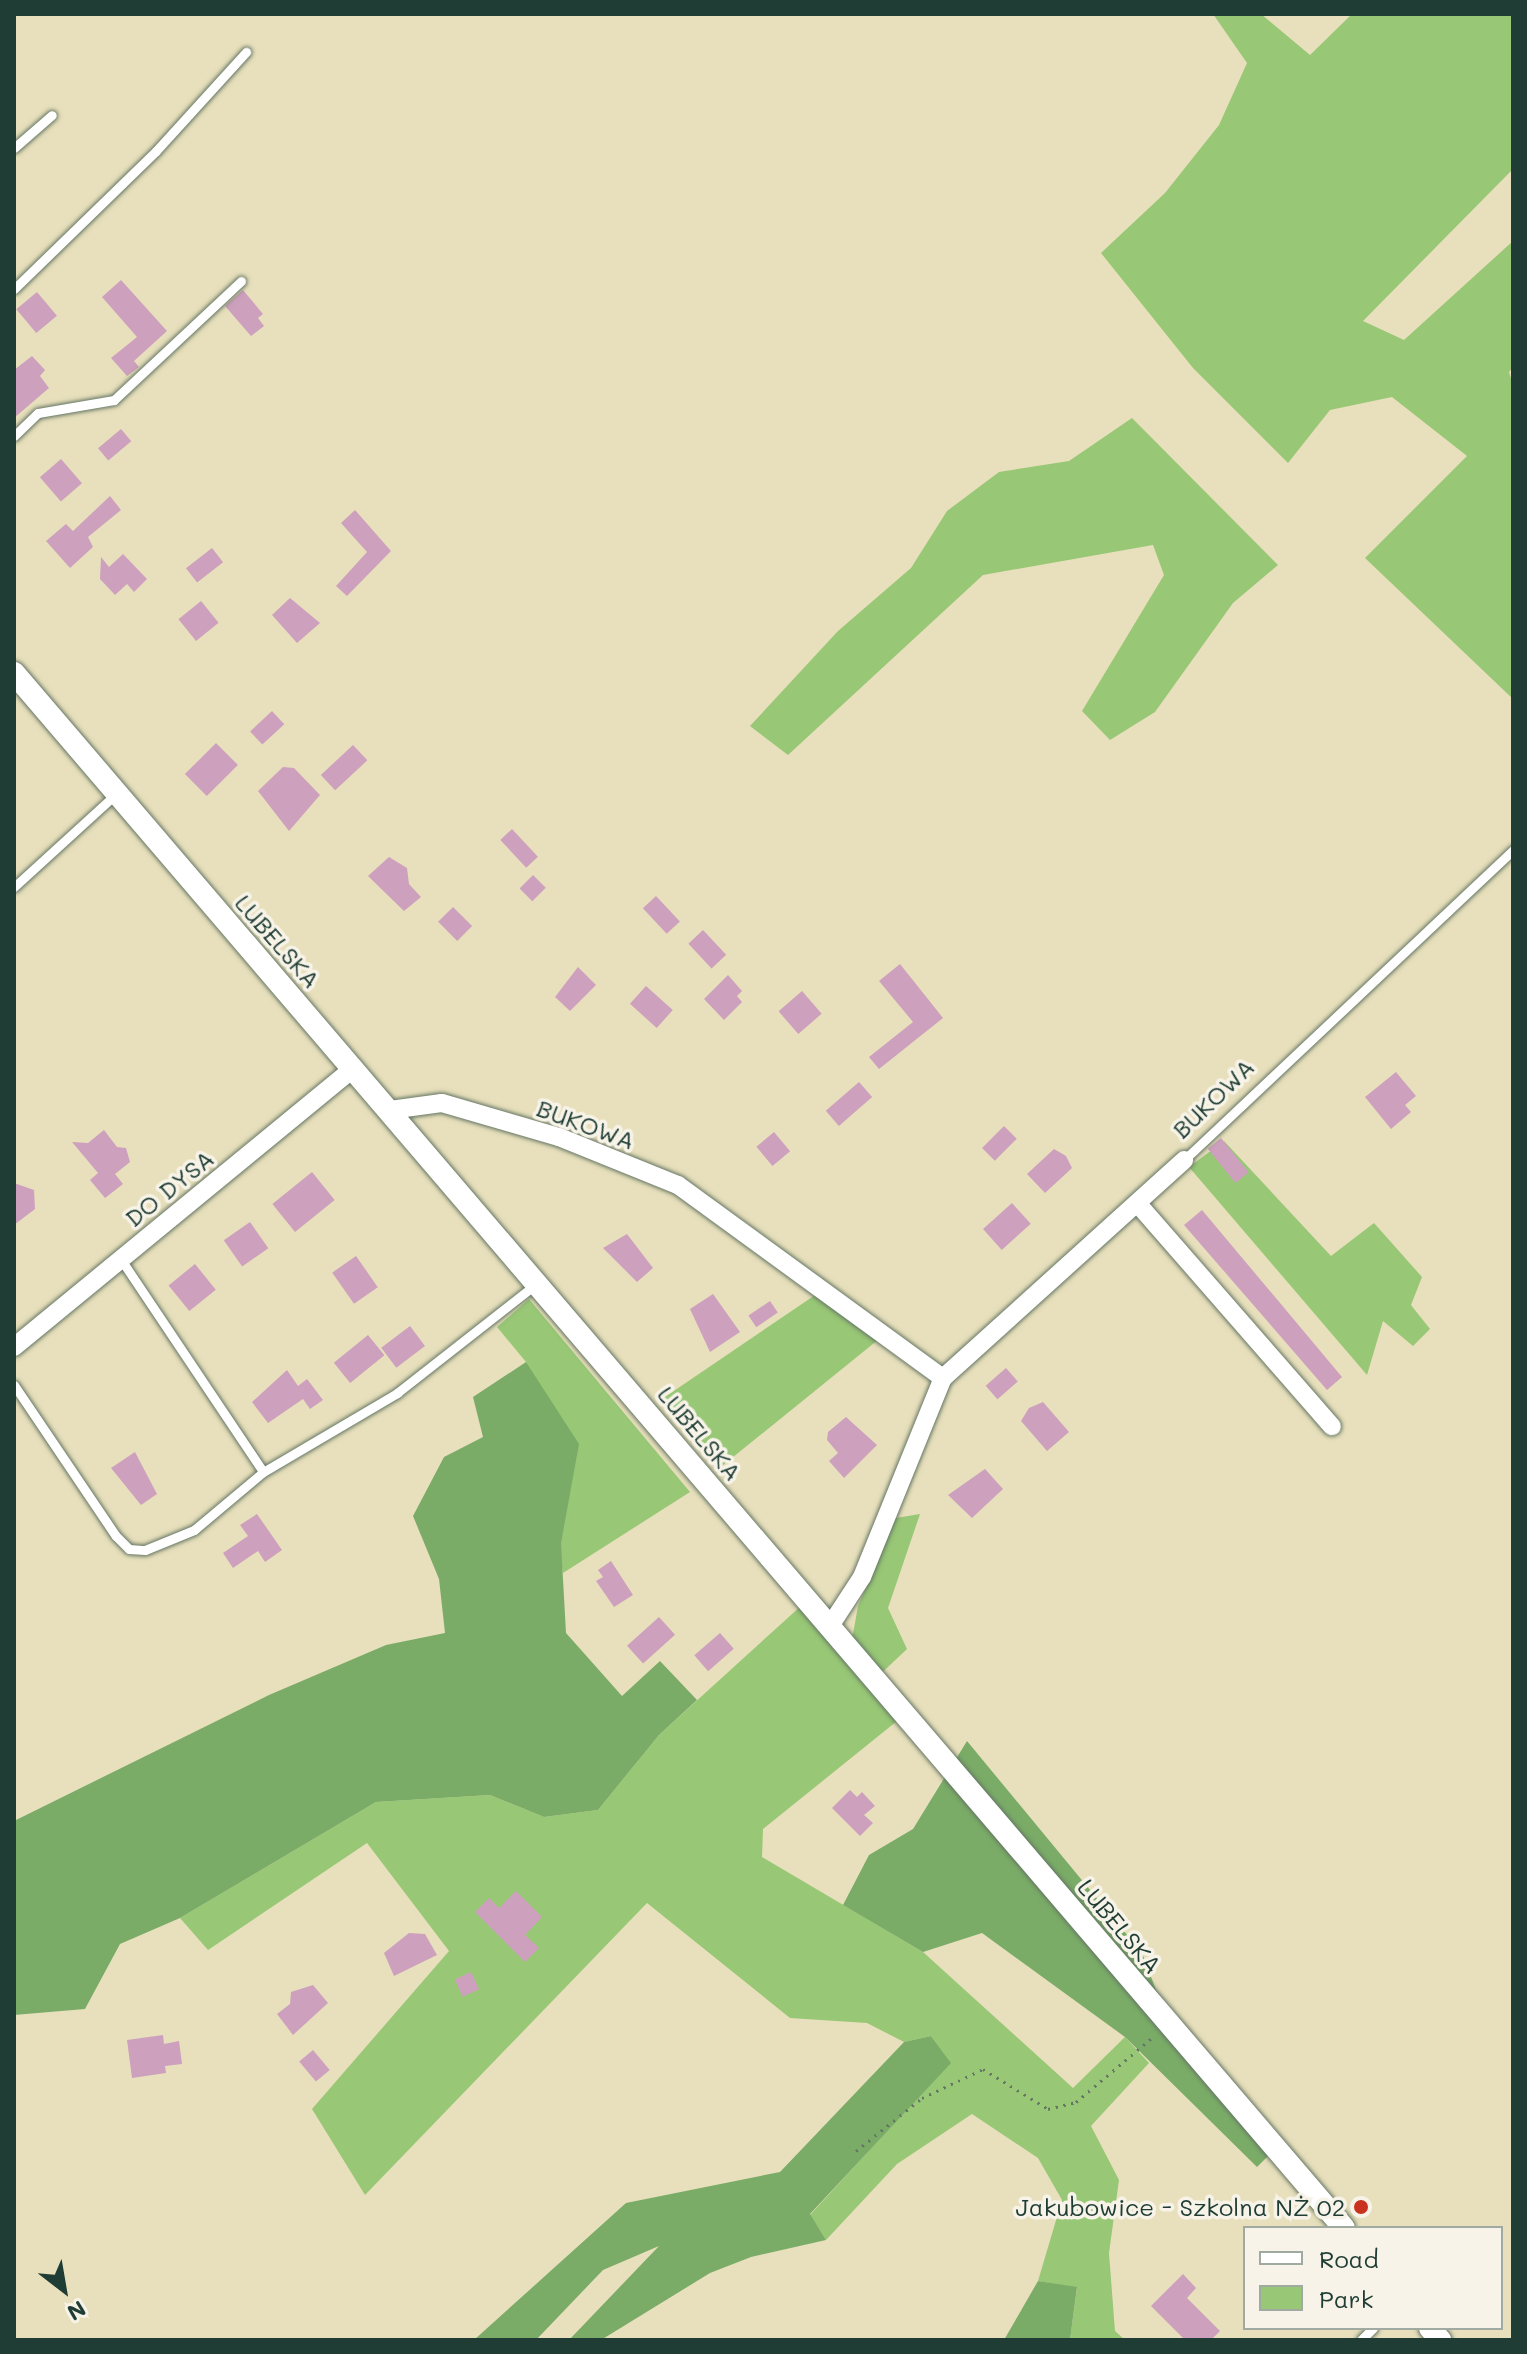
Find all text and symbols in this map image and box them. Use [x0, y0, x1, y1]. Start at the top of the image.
street label: LUBELSKA [230, 888, 326, 994]
street label: BUKOWA [1166, 1052, 1260, 1144]
street label: BUKOWA [533, 1093, 639, 1155]
street label: DO DYSA [119, 1144, 219, 1232]
street label: LUBELSKA [652, 1380, 748, 1486]
street label: LUBELSKA [1072, 1873, 1168, 1979]
place label: Jakubowice - Szkolna NŻ 02 [1016, 2193, 1345, 2221]
marker: Jakubowice - Szkolna NŻ 02 [1352, 2198, 1370, 2216]
legend [1243, 2226, 1503, 2330]
text: Road [1319, 2243, 1379, 2274]
north arrow [24, 2250, 104, 2330]
text: Park [1319, 2283, 1373, 2314]
text: N [62, 2294, 91, 2328]

